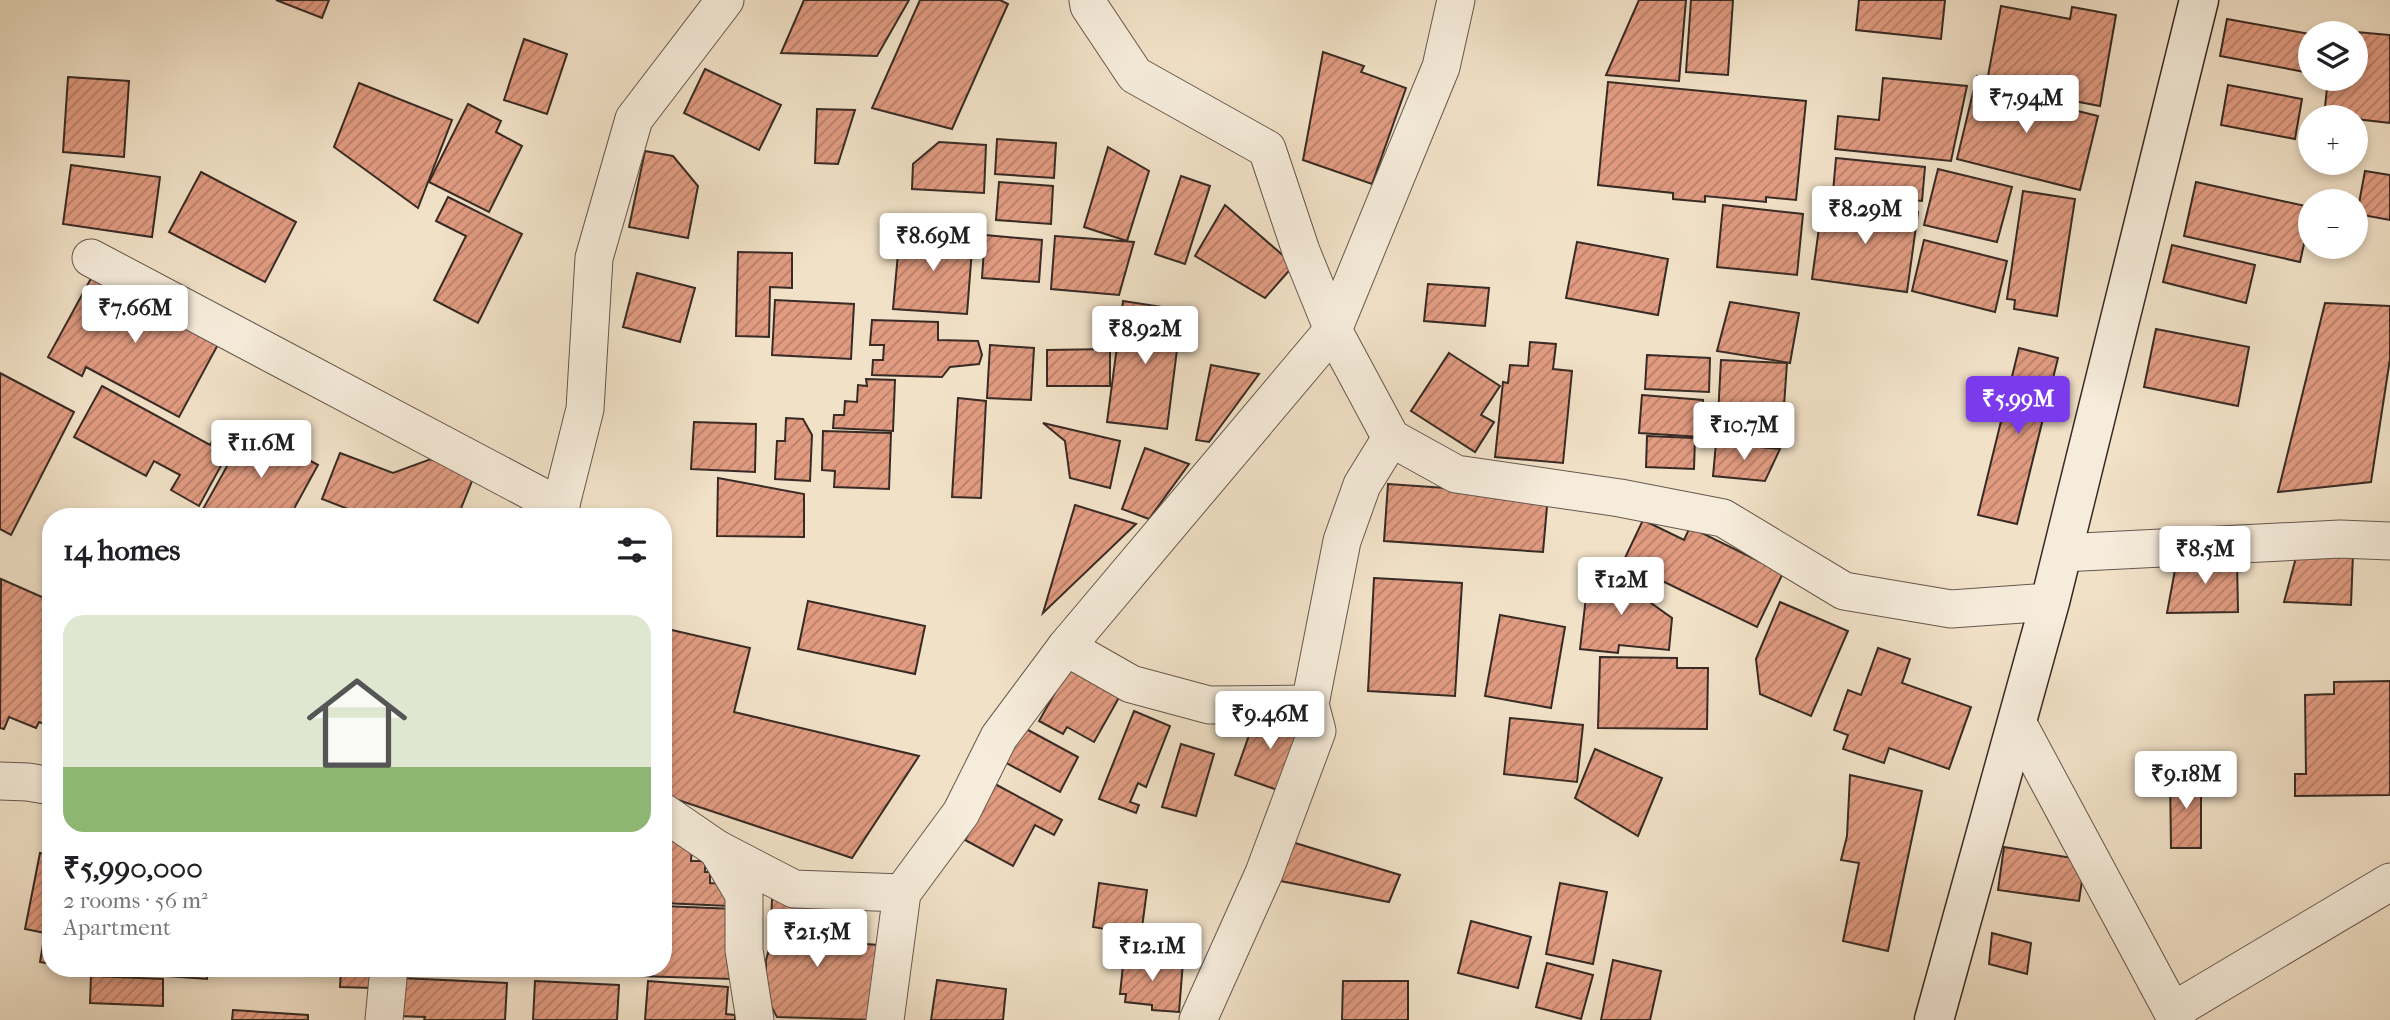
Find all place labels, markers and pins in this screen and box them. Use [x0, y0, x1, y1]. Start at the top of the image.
pin: ₹7.94M [1969, 76, 2083, 135]
pin: ₹8.29M [1808, 187, 1922, 246]
pin: ₹8.69M [876, 214, 990, 273]
pin: ₹7.66M [78, 286, 192, 345]
pin: ₹8.92M [1088, 306, 1202, 366]
pin: ₹5.99M [1961, 376, 2075, 436]
pin: ₹10.7M [1687, 402, 1801, 462]
pin: ₹11.6M [204, 420, 318, 480]
pin: ₹8.5M [2156, 526, 2254, 586]
pin: ₹12M [1580, 558, 1662, 617]
pin: ₹9.46M [1213, 692, 1327, 751]
pin: ₹9.18M [2129, 752, 2243, 811]
pin: ₹21.5M [760, 909, 874, 969]
pin: ₹12.1M [1095, 923, 1209, 983]

